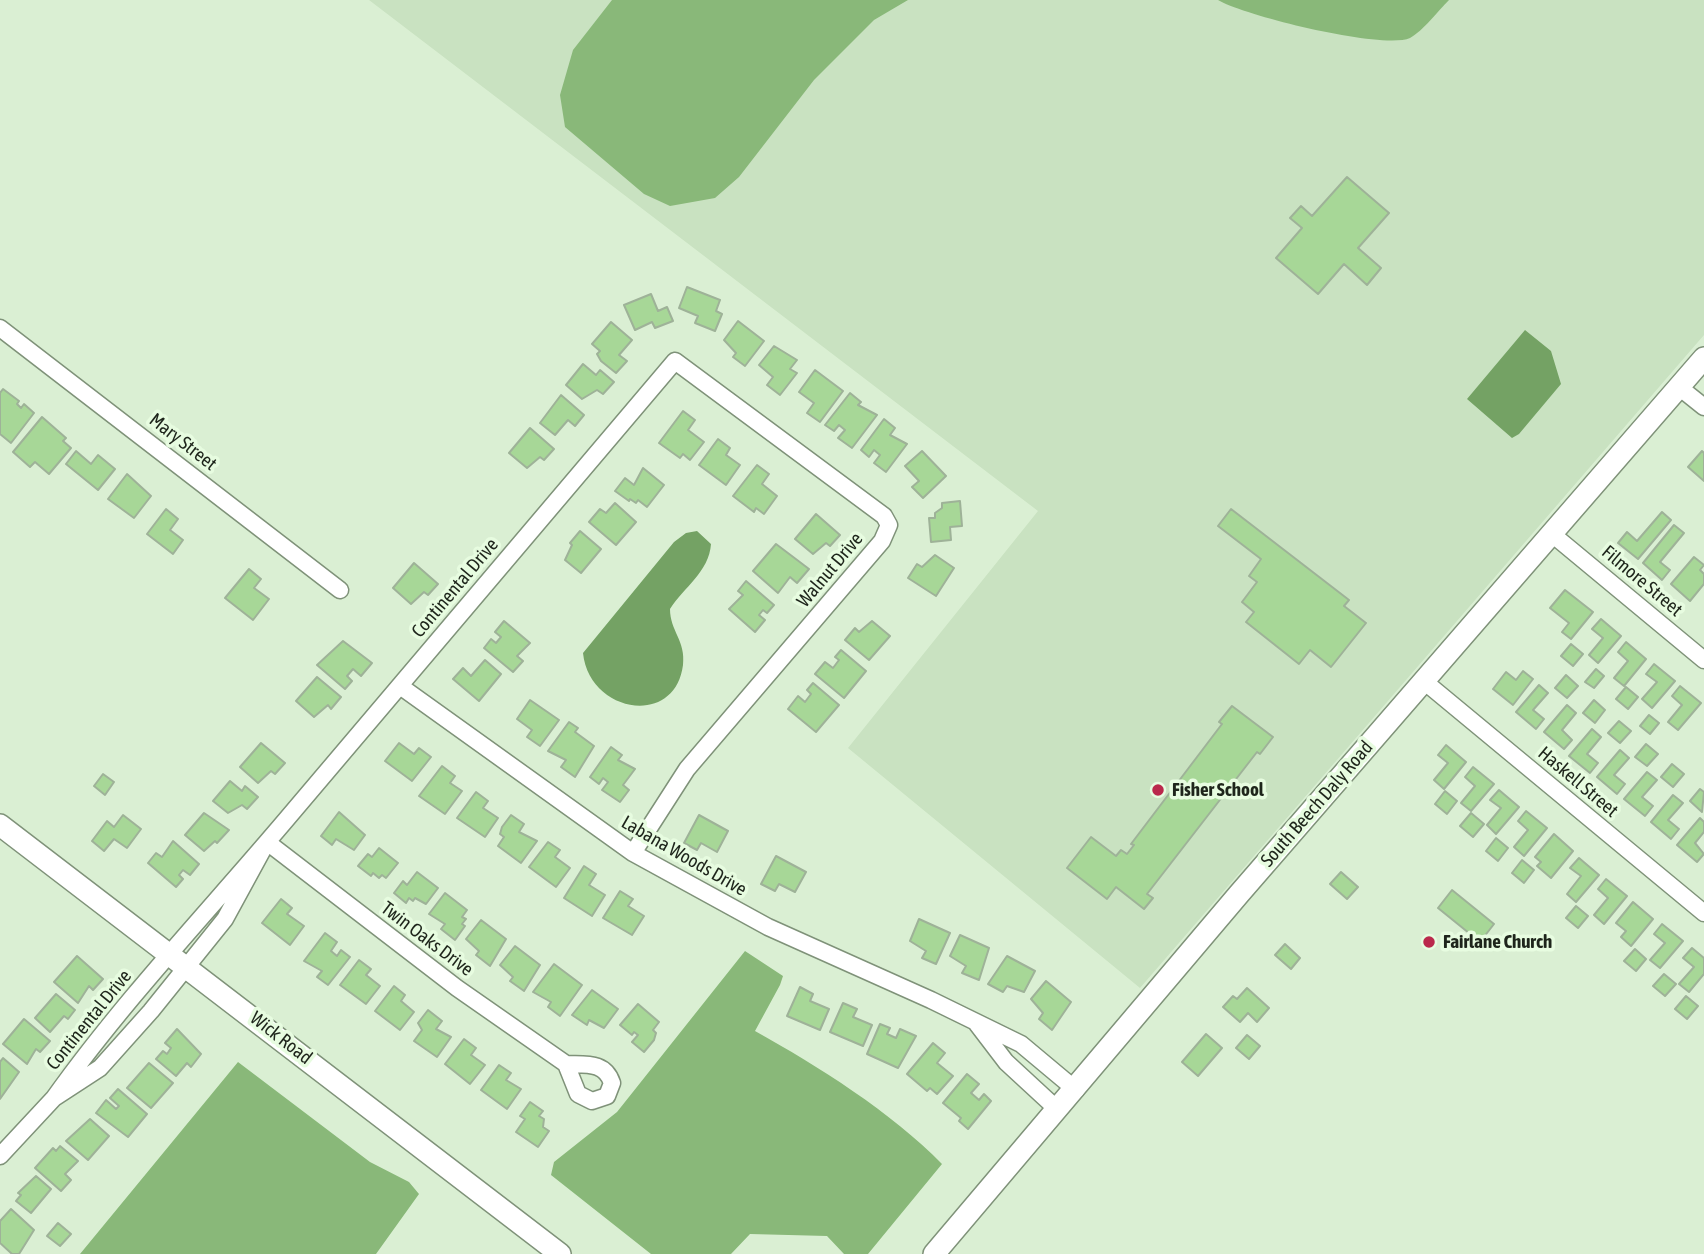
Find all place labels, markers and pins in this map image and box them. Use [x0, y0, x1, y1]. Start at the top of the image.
place label: Fisher School [1172, 779, 1264, 801]
marker: Fisher School [1150, 782, 1166, 798]
place label: Fairlane Church [1443, 931, 1552, 953]
marker: Fairlane Church [1421, 934, 1437, 950]

